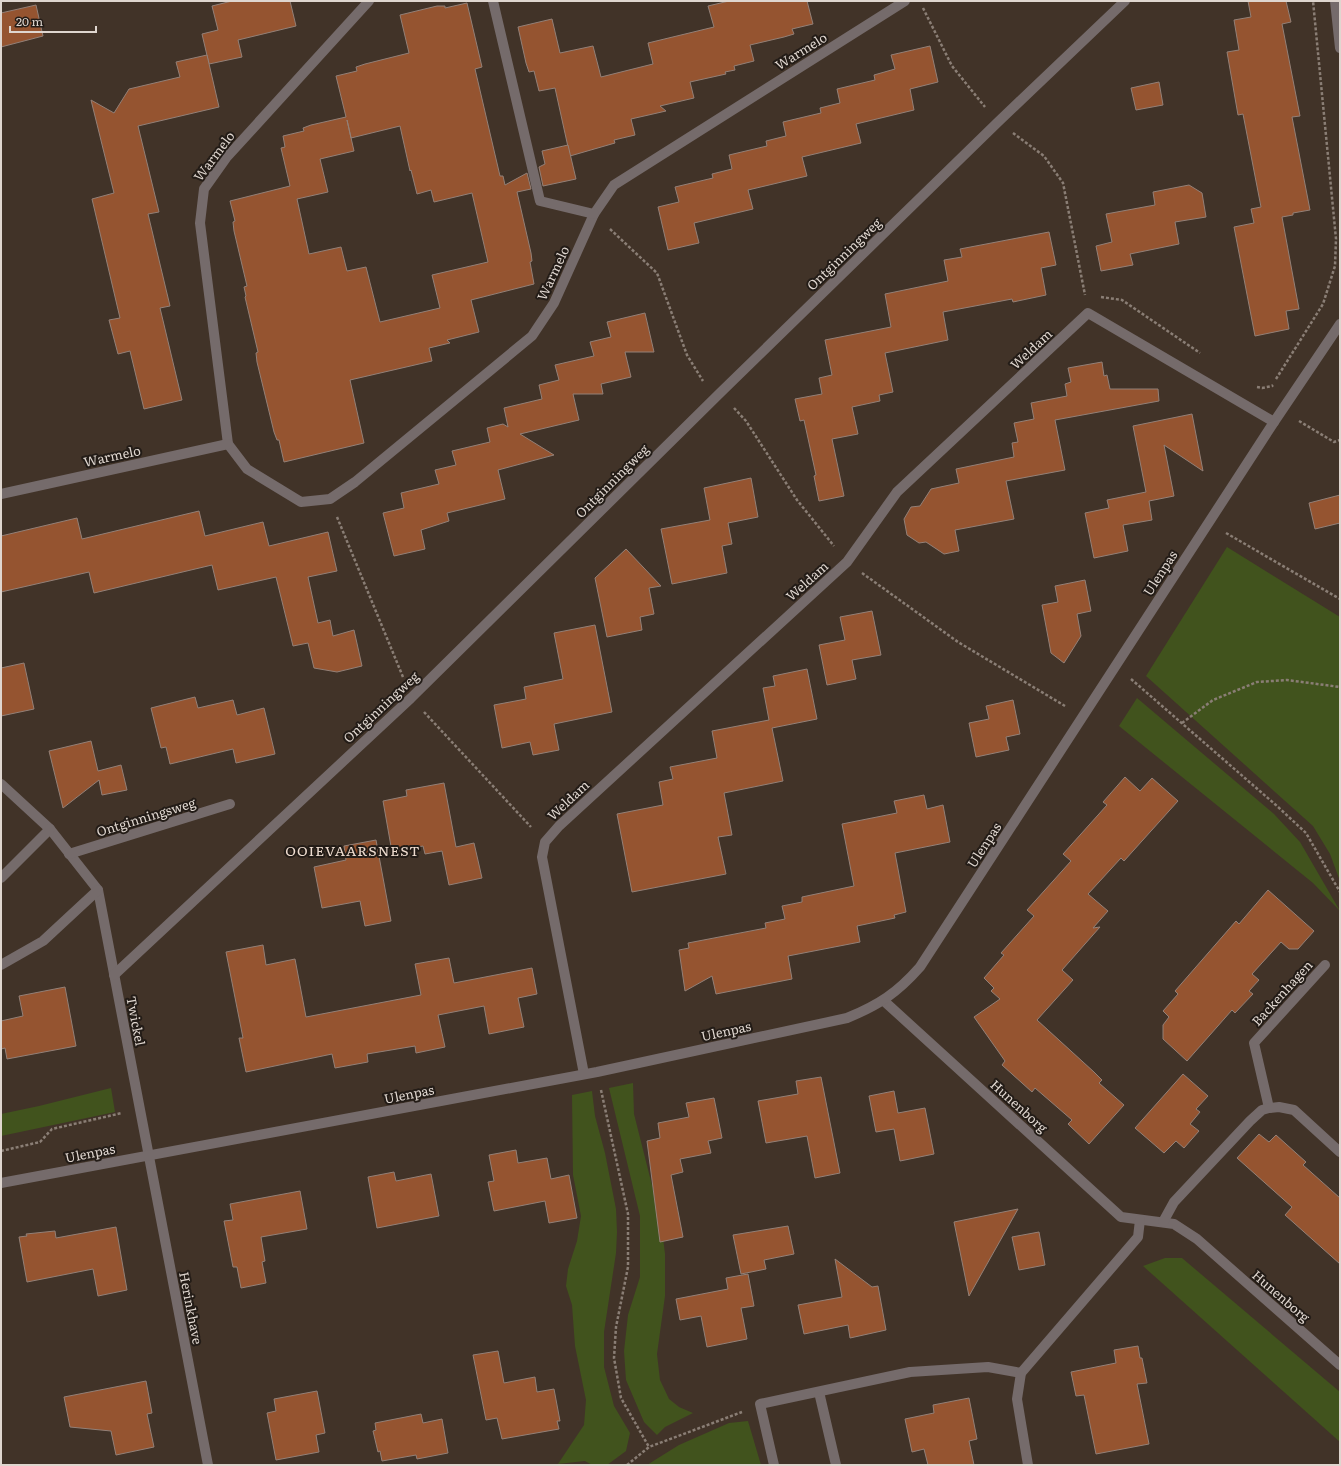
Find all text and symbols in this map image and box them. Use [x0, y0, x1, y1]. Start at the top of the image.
scale bar [10, 8, 96, 34]
text: 20 m [16, 12, 43, 30]
street label: Warmelo [771, 27, 831, 74]
street label: Warmelo [189, 127, 239, 185]
street label: Ontginningweg [802, 213, 886, 294]
street label: Warmelo [532, 242, 574, 303]
street label: Weldam [1005, 324, 1056, 373]
street label: Ontginningweg [571, 439, 653, 522]
street label: Warmelo [82, 440, 143, 471]
street label: Ulenpas [1138, 546, 1181, 599]
street label: Weldam [781, 556, 832, 605]
street label: Ontginningweg [339, 666, 423, 747]
street label: Weldam [542, 775, 593, 824]
street label: Ontginningsweg [94, 792, 199, 841]
street label: Ulenpas [962, 818, 1005, 871]
district label: OOIEVAARSNEST [285, 840, 421, 860]
street label: Backenhagen [1247, 955, 1317, 1030]
street label: Twickel [122, 994, 151, 1048]
street label: Ulenpas [699, 1016, 753, 1045]
street label: Hunenborg [987, 1075, 1053, 1137]
street label: Ulenpas [382, 1079, 436, 1108]
street label: Ulenpas [63, 1138, 117, 1167]
street label: Hunenborg [1248, 1265, 1315, 1327]
street label: Herinkhave [175, 1270, 208, 1346]

